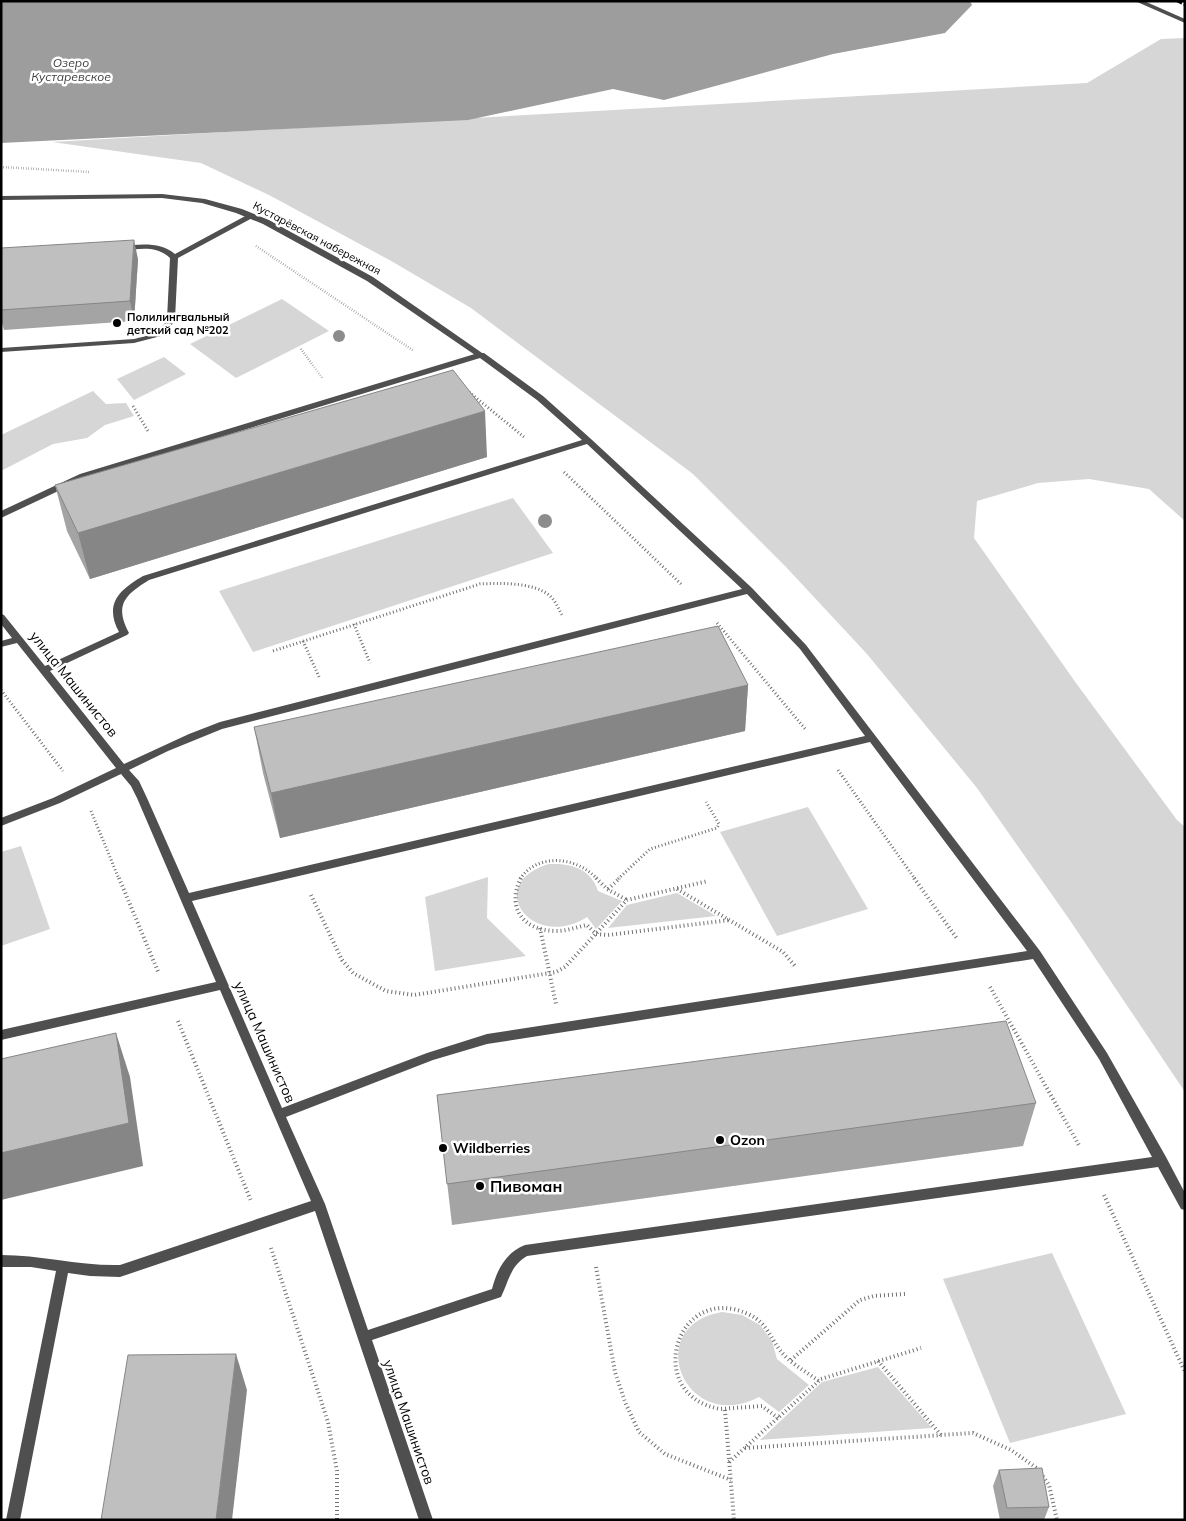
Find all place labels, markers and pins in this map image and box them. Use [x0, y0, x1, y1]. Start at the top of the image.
place label: Полилингвальный детский сад №202 [127, 310, 229, 337]
marker: Полилингвальный детский сад №202 [111, 317, 123, 329]
place label: Ozon [730, 1131, 765, 1149]
marker: Ozon [714, 1134, 726, 1146]
place label: Wildberries [453, 1139, 530, 1157]
marker: Wildberries [437, 1142, 449, 1154]
place label: Пивоман [490, 1176, 562, 1196]
marker: Пивоман [474, 1180, 486, 1192]

